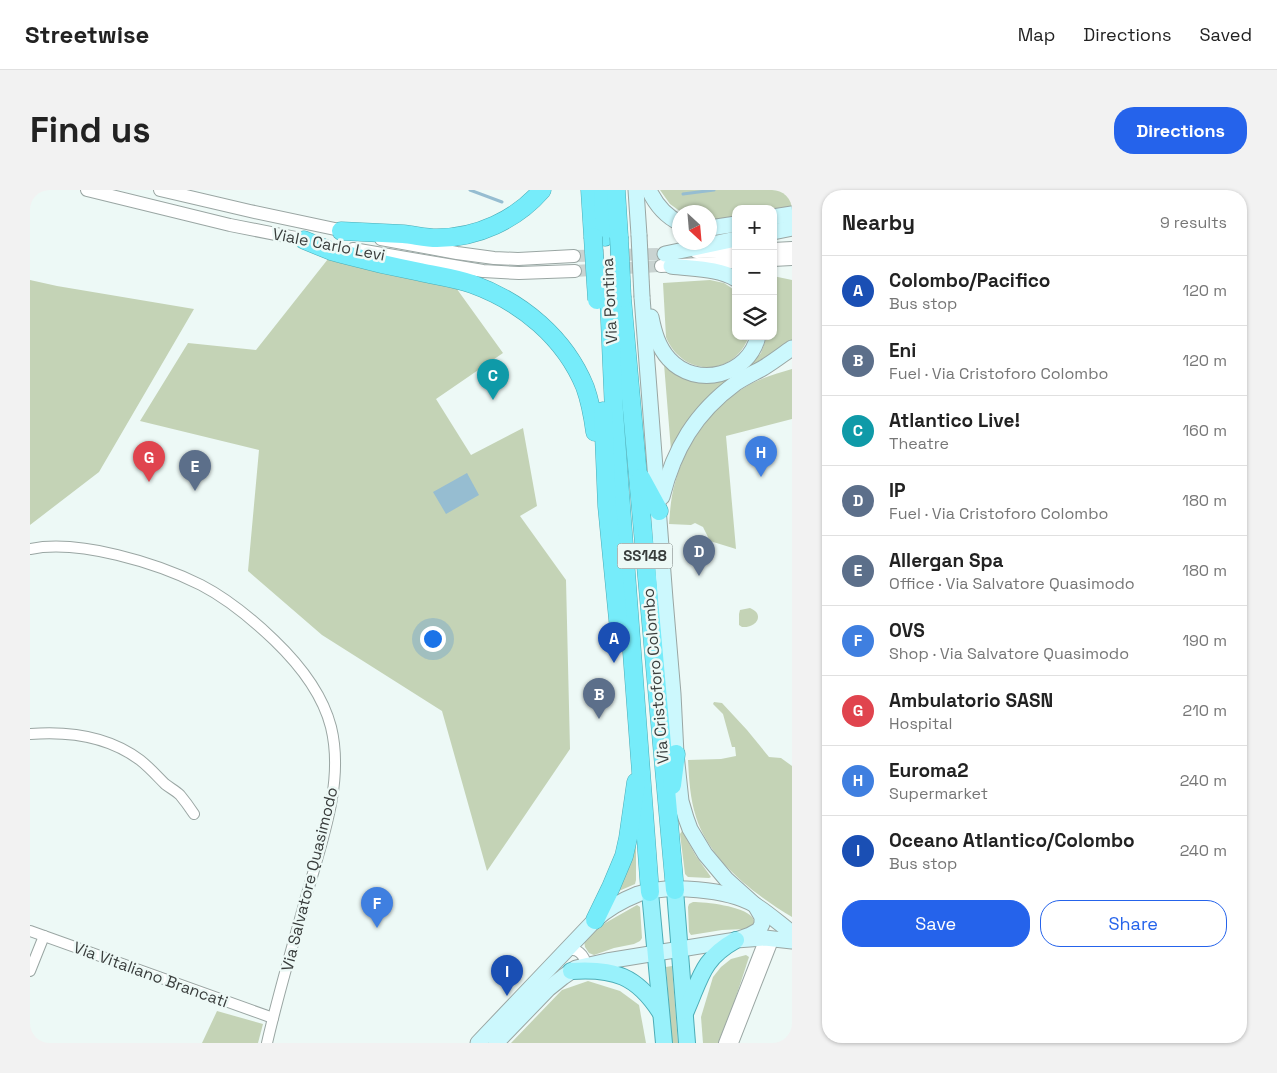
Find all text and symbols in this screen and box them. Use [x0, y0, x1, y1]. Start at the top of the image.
text: Streetwise [25, 19, 149, 50]
text: Map [1018, 23, 1055, 46]
text: Directions [1083, 23, 1172, 46]
text: Saved [1200, 23, 1252, 46]
button: Directions [1114, 107, 1247, 154]
text: Find us [30, 108, 151, 152]
north arrow [672, 205, 717, 250]
map controls [732, 205, 777, 340]
button: + [732, 205, 777, 250]
text: Nearby [842, 209, 915, 236]
text: 9 results [1160, 212, 1227, 233]
street label: Viale Carlo Levi [271, 223, 387, 266]
button: − [732, 250, 777, 295]
street label: Via Pontina [597, 257, 622, 345]
text: Colombo/Pacifico [889, 268, 1050, 293]
text: A [853, 280, 863, 301]
text: 120 m [1183, 280, 1227, 301]
text: Bus stop [889, 293, 957, 314]
button: layers [732, 295, 777, 340]
text: Eni [889, 338, 916, 363]
text: B [853, 350, 863, 371]
text: 120 m [1183, 350, 1227, 371]
pin: C [477, 359, 509, 400]
text: Fuel · Via Cristoforo Colombo [889, 363, 1108, 384]
text: Atlantico Live! [889, 408, 1020, 433]
text: C [853, 420, 863, 441]
text: 160 m [1182, 420, 1227, 441]
text: Theatre [889, 433, 949, 454]
pin: H [745, 436, 777, 477]
pin: G [133, 441, 165, 482]
pin: E [179, 450, 211, 491]
text: IP [889, 478, 906, 503]
text: D [853, 490, 863, 511]
text: 180 m [1182, 490, 1227, 511]
text: Fuel · Via Cristoforo Colombo [889, 503, 1108, 524]
pin: D [683, 535, 715, 576]
road number: SS148 [618, 544, 672, 568]
text: Allergan Spa [889, 548, 1004, 573]
text: E [854, 560, 862, 581]
text: 180 m [1182, 560, 1227, 581]
text: Office · Via Salvatore Quasimodo [889, 573, 1135, 594]
street label: Via Cristoforo Colombo [637, 587, 674, 765]
text: OVS [889, 618, 925, 643]
pin: A [598, 622, 630, 663]
your location [420, 626, 446, 652]
text: F [854, 630, 862, 651]
text: 190 m [1182, 630, 1227, 651]
text: Shop · Via Salvatore Quasimodo [889, 643, 1129, 664]
pin: B [583, 678, 615, 719]
text: Ambulatorio SASN [889, 688, 1053, 713]
text: G [853, 700, 863, 721]
text: 210 m [1183, 700, 1227, 721]
text: Hospital [889, 713, 952, 734]
text: Euroma2 [889, 758, 969, 783]
text: H [853, 770, 863, 791]
text: 240 m [1180, 770, 1227, 791]
text: Supermarket [889, 783, 988, 804]
street label: Via Salvatore Quasimodo [276, 785, 343, 973]
text: Oceano Atlantico/Colombo [889, 828, 1135, 853]
text: I [856, 840, 860, 861]
text: 240 m [1180, 840, 1227, 861]
text: Bus stop [889, 853, 957, 874]
pin: F [361, 887, 393, 928]
button: Save [842, 900, 1030, 947]
button: Share [1040, 900, 1227, 947]
street label: Via Vitaliano Brancati [71, 937, 231, 1012]
pin: I [491, 955, 523, 996]

